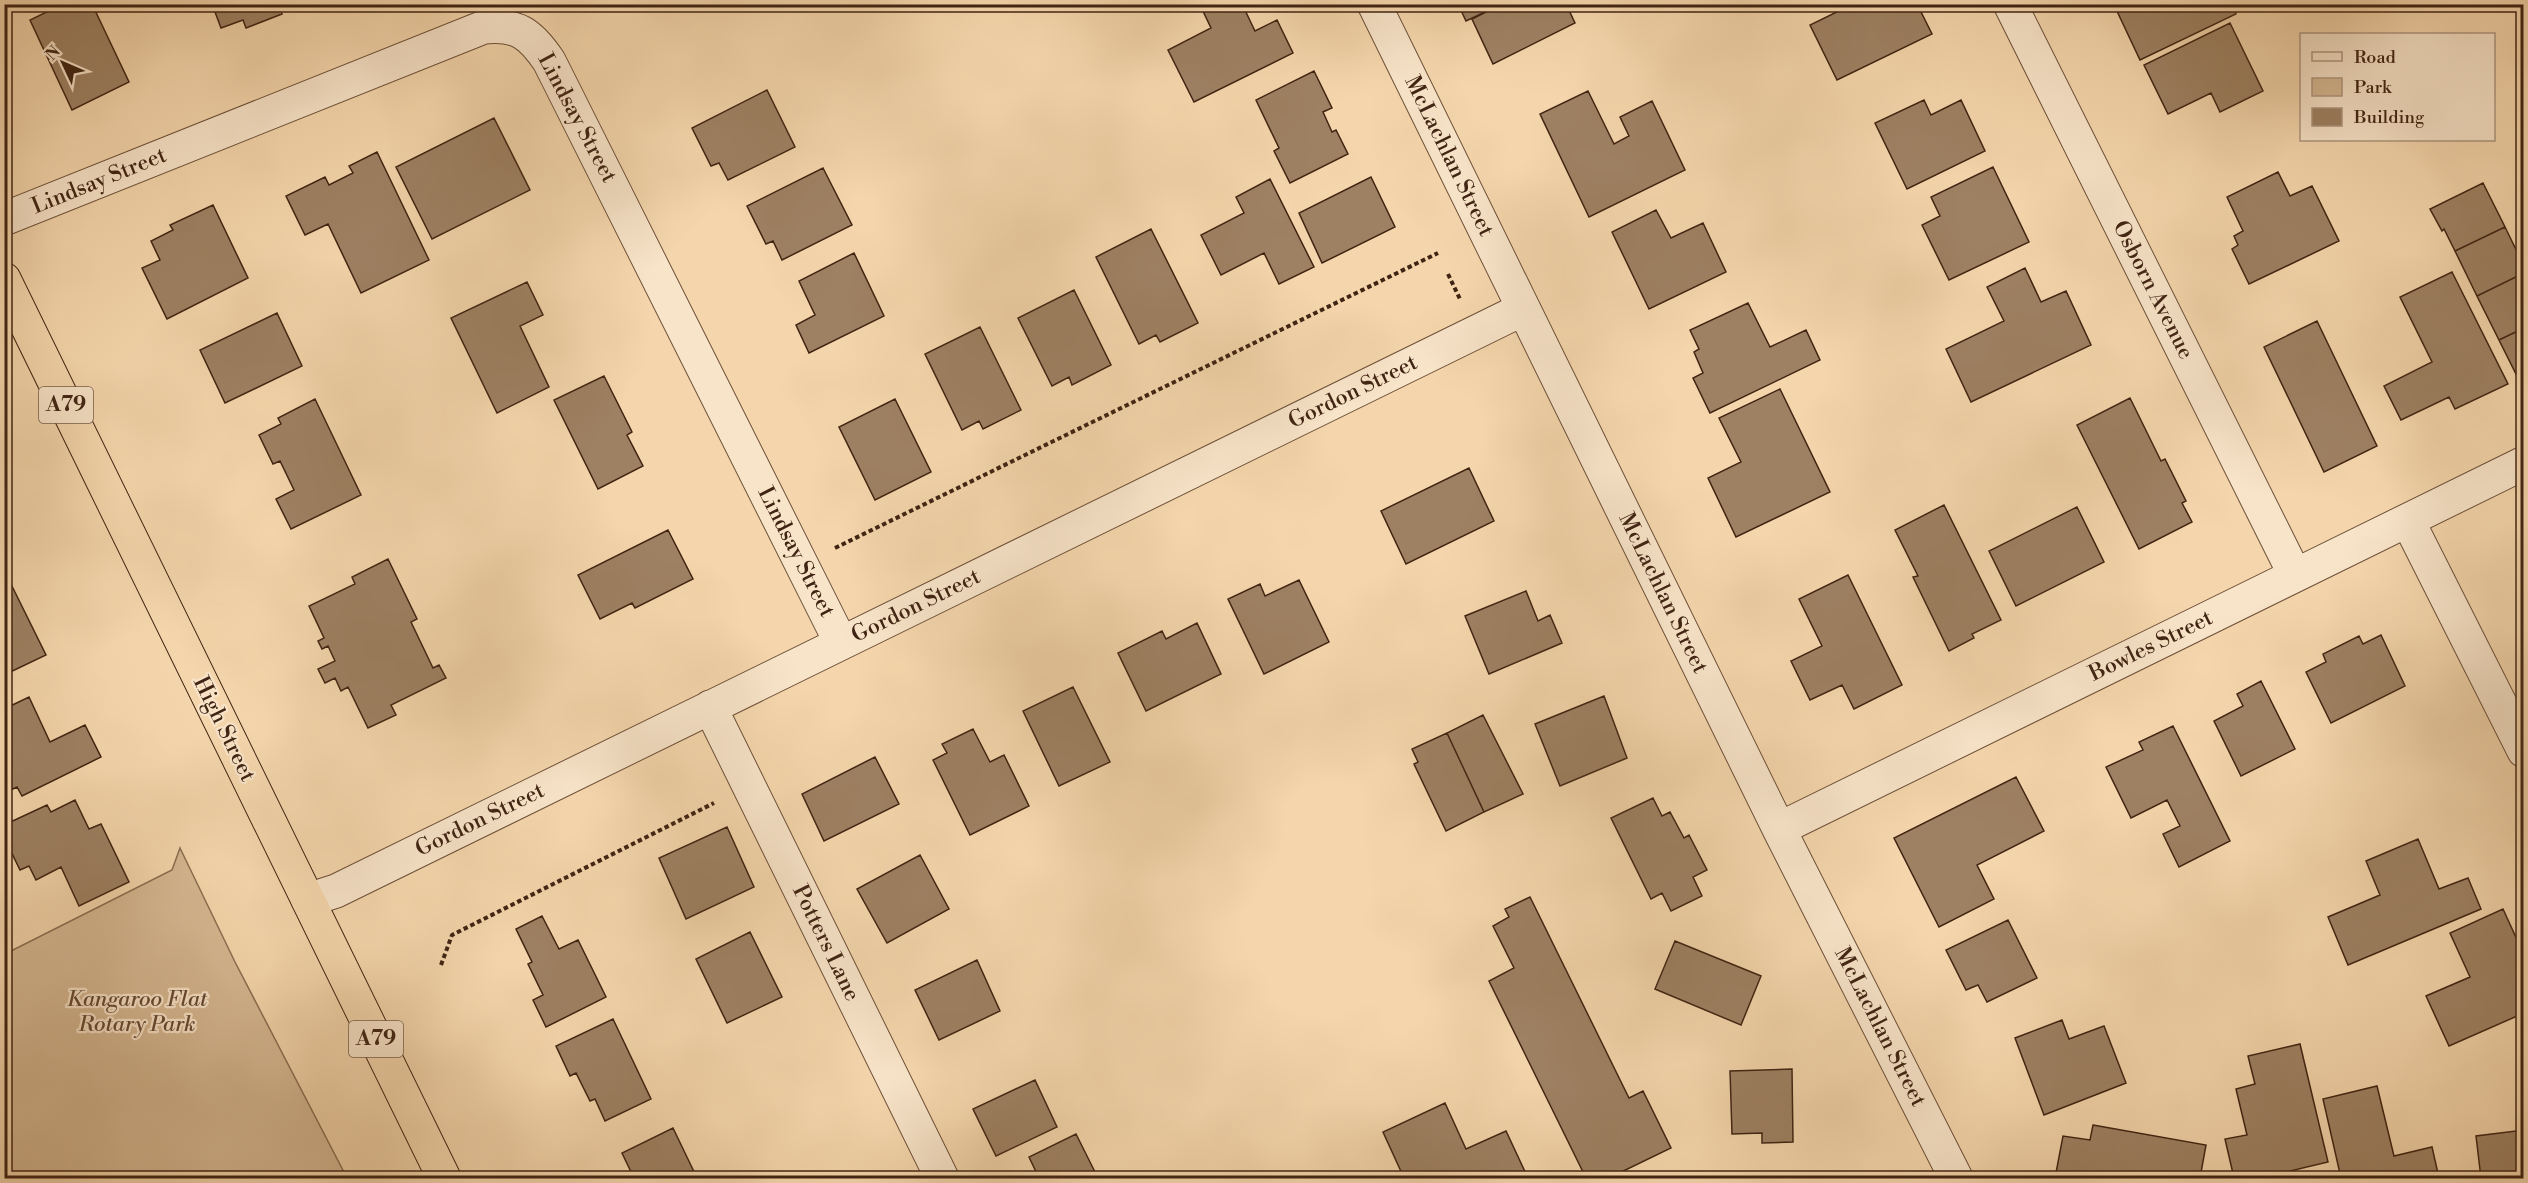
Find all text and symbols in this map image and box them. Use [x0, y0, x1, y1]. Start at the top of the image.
north arrow [33, 33, 93, 93]
legend [2300, 33, 2495, 141]
text: N [41, 42, 65, 65]
text: Road [2354, 46, 2397, 69]
street label: Lindsay Street [532, 49, 623, 188]
street label: McLachlan Street [1398, 71, 1500, 241]
text: Park [2354, 76, 2393, 99]
text: Building [2353, 106, 2425, 129]
street label: Lindsay Street [28, 142, 171, 220]
street label: Osborn Avenue [2107, 216, 2199, 364]
street label: Gordon Street [1284, 349, 1422, 435]
road number: A79 [39, 387, 93, 423]
street label: Lindsay Street [752, 482, 841, 622]
street label: McLachlan Street [1612, 508, 1714, 678]
street label: Gordon Street [847, 563, 985, 649]
street label: Bowles Street [2084, 604, 2217, 688]
street label: High Street [187, 672, 261, 786]
street label: Gordon Street [411, 777, 549, 863]
street label: Potters Lane [786, 881, 866, 1005]
street label: McLachlan Street [1828, 943, 1932, 1111]
park label: Kangaroo Flat Rotary Park [67, 986, 208, 1038]
road number: A79 [349, 1021, 403, 1057]

